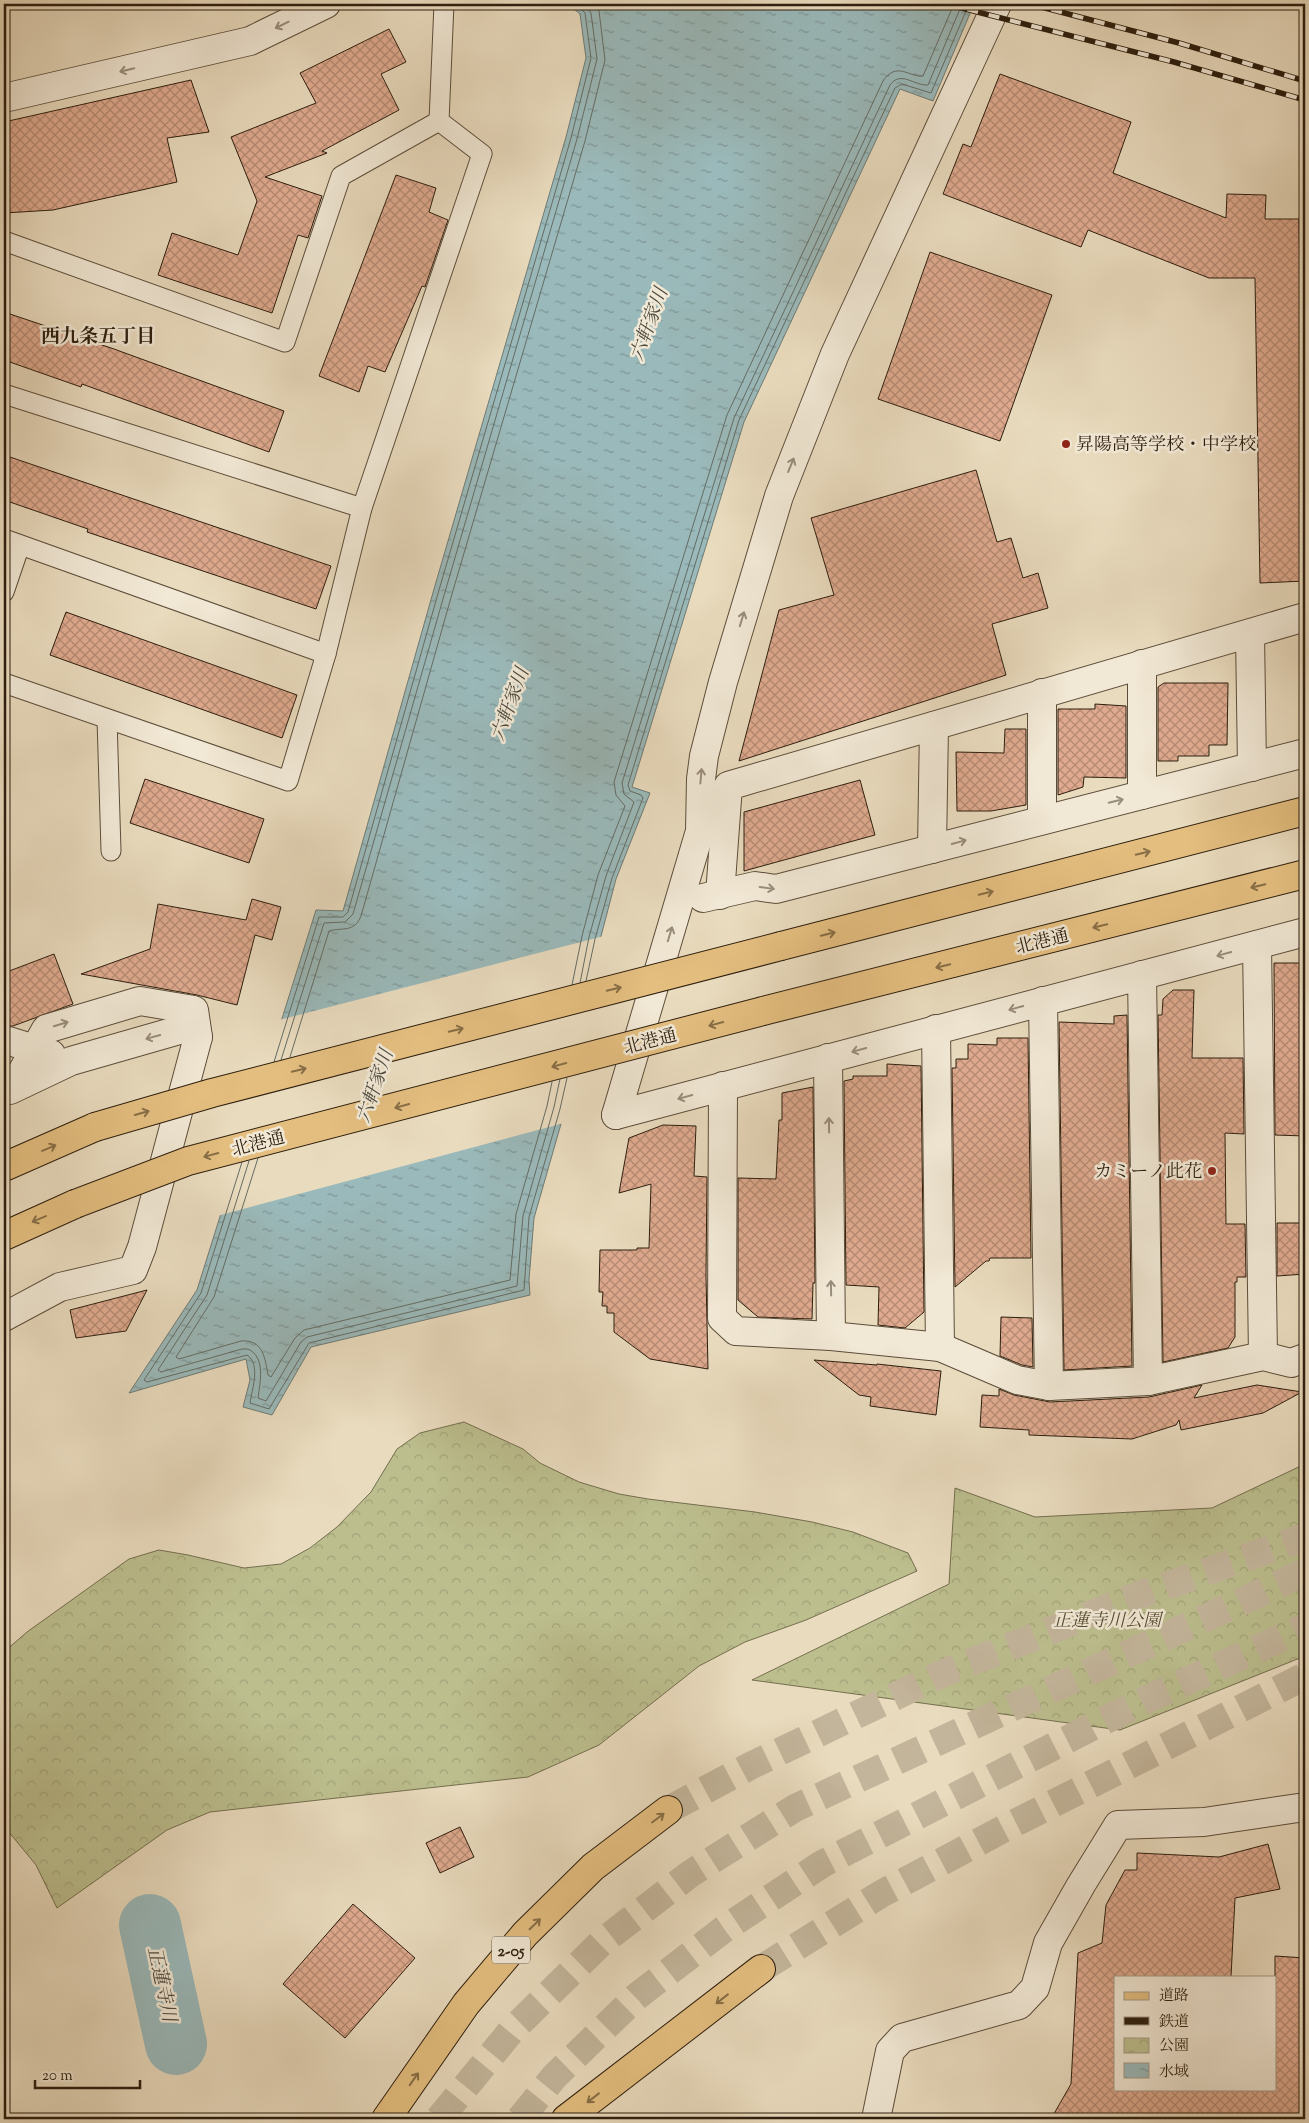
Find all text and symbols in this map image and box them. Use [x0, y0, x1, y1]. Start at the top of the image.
one-way arrow [275, 21, 290, 30]
one-way arrow [119, 66, 135, 75]
water label: 六軒家川 [625, 283, 677, 365]
district label: 西九条五丁目 [41, 324, 155, 351]
place label: 昇陽高等学校・中学校 [1076, 433, 1256, 459]
marker: 昇陽高等学校・中学校 [1060, 438, 1072, 450]
one-way arrow [788, 457, 797, 472]
one-way arrow [738, 612, 748, 628]
water label: 六軒家川 [486, 663, 538, 745]
one-way arrow [697, 769, 706, 785]
one-way arrow [1108, 796, 1124, 806]
one-way arrow [950, 837, 966, 846]
one-way arrow [1135, 847, 1151, 857]
one-way arrow [1250, 882, 1266, 891]
one-way arrow [759, 883, 775, 893]
one-way arrow [977, 888, 993, 897]
one-way arrow [1093, 922, 1109, 931]
street label: 北港通 [1013, 924, 1072, 962]
one-way arrow [666, 927, 676, 943]
one-way arrow [820, 928, 836, 938]
one-way arrow [1217, 950, 1233, 959]
one-way arrow [935, 962, 951, 971]
one-way arrow [605, 984, 621, 993]
one-way arrow [1009, 1004, 1025, 1013]
one-way arrow [53, 1019, 69, 1029]
one-way arrow [709, 1020, 725, 1029]
street label: 北港通 [621, 1023, 680, 1062]
one-way arrow [448, 1025, 464, 1034]
one-way arrow [145, 1033, 161, 1042]
water label: 六軒家川 [351, 1045, 402, 1127]
one-way arrow [852, 1045, 868, 1055]
one-way arrow [551, 1060, 567, 1070]
one-way arrow [290, 1065, 306, 1075]
one-way arrow [678, 1092, 694, 1102]
one-way arrow [394, 1101, 410, 1111]
one-way arrow [134, 1108, 150, 1118]
one-way arrow [824, 1117, 834, 1134]
street label: 北港通 [229, 1125, 288, 1164]
one-way arrow [41, 1142, 56, 1151]
one-way arrow [203, 1151, 219, 1161]
place label: カミーノ此花 [1094, 1160, 1202, 1186]
marker: カミーノ此花 [1206, 1165, 1218, 1177]
one-way arrow [32, 1215, 47, 1225]
one-way arrow [826, 1280, 836, 1296]
park label: 正蓮寺川公園 [1053, 1609, 1164, 1635]
one-way arrow [651, 1813, 665, 1823]
one-way arrow [529, 1918, 541, 1930]
road number: 2-05 [492, 1936, 530, 1964]
water label: 正蓮寺川 [139, 1945, 182, 2026]
legend [1114, 1976, 1276, 2090]
text: 道路 [1159, 1986, 1189, 2007]
one-way arrow [716, 1994, 729, 2005]
text: 鉄道 [1159, 2012, 1189, 2033]
text: 公園 [1159, 2036, 1189, 2057]
scale bar [35, 2058, 140, 2090]
text: 水域 [1159, 2062, 1189, 2083]
text: 20 m [42, 2066, 73, 2087]
one-way arrow [408, 2072, 419, 2086]
one-way arrow [587, 2093, 600, 2104]

